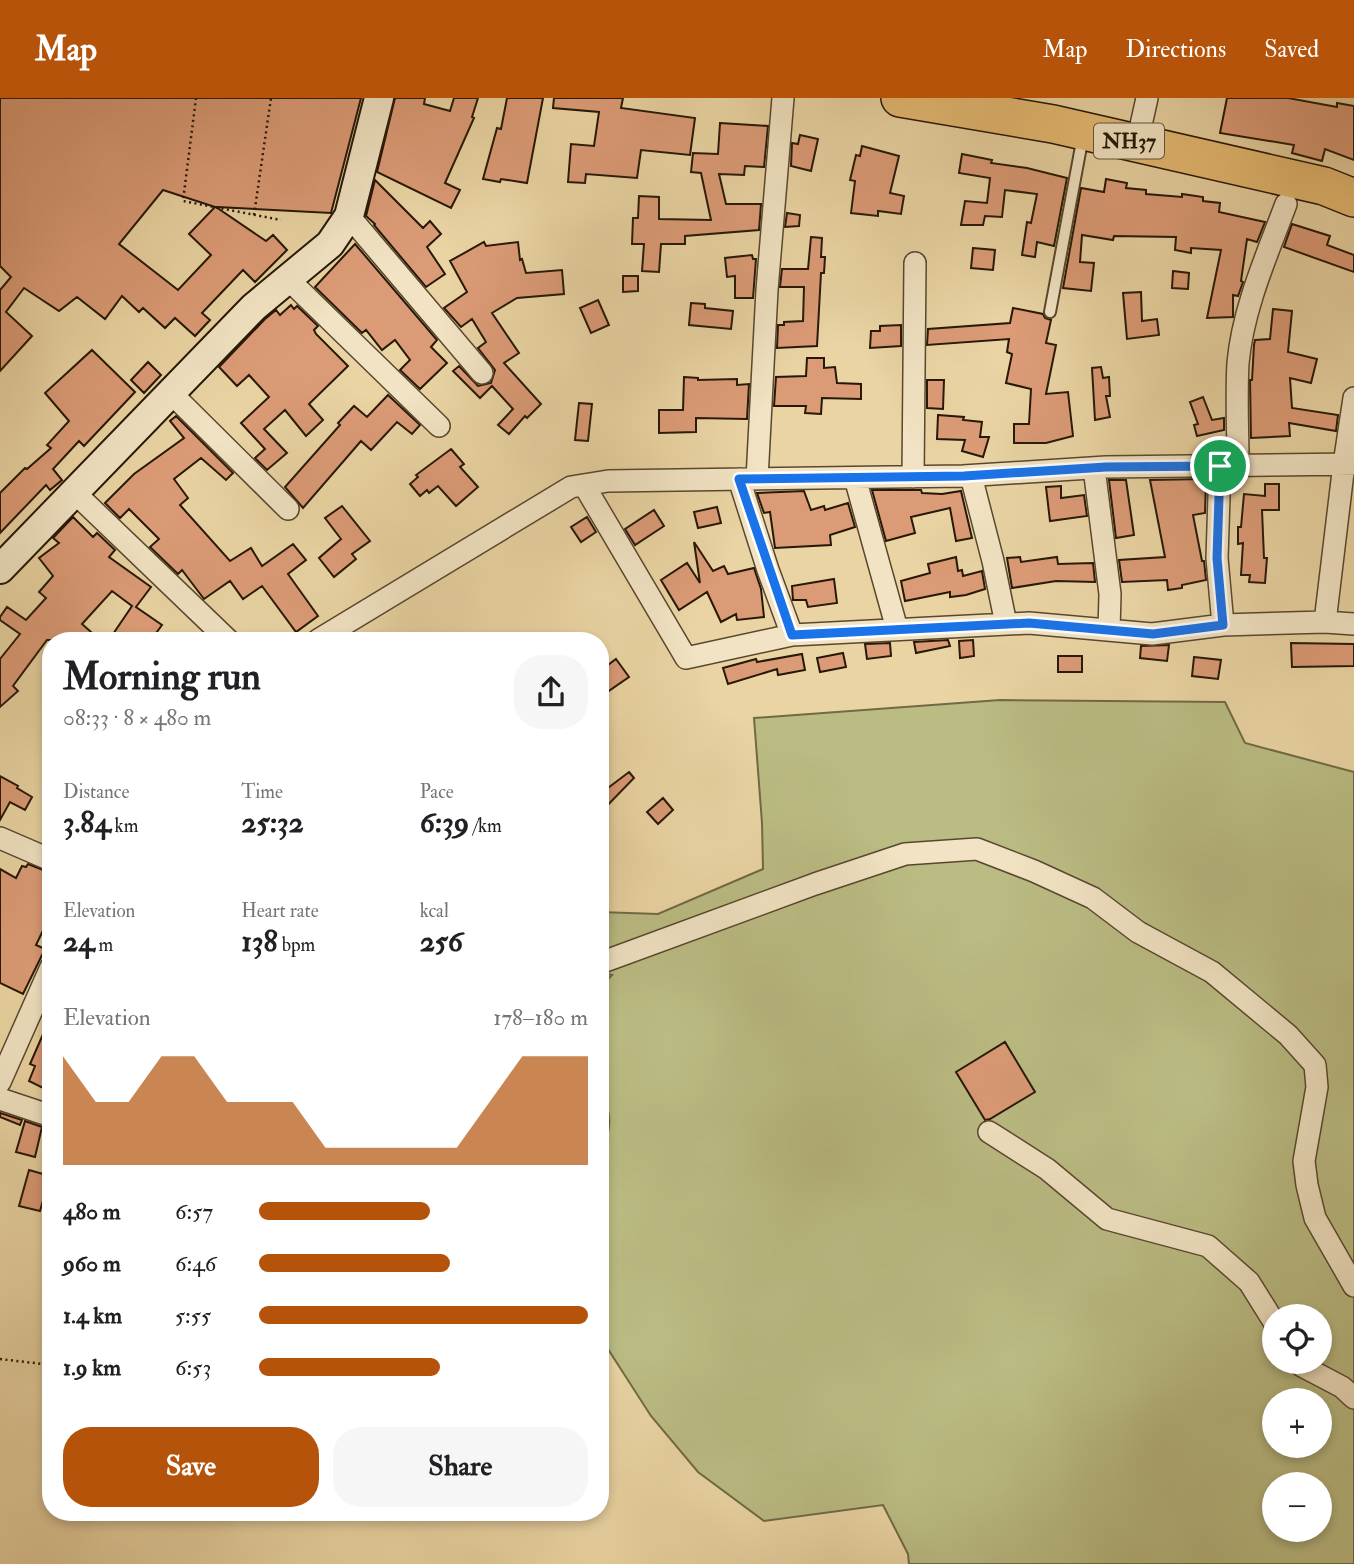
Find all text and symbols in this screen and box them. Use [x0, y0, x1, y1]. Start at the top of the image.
text: Map [35, 29, 97, 70]
text: Map [1042, 34, 1087, 65]
text: Directions [1125, 34, 1226, 65]
text: Saved [1264, 34, 1319, 65]
road number: NH37 [1094, 124, 1164, 158]
pin [1190, 436, 1250, 496]
icon: arrive [1201, 447, 1239, 485]
text: Morning run [63, 653, 261, 701]
button: share [514, 655, 588, 729]
text: 08:33 · 8 × 480 m [63, 703, 211, 732]
text: Distance [63, 780, 129, 804]
text: Time [241, 780, 283, 804]
text: Pace [420, 780, 454, 804]
text: 3.84 [63, 804, 111, 841]
text: 25:32 [241, 804, 304, 841]
text: 6:39 [420, 804, 469, 841]
text: km [111, 814, 138, 838]
text: /km [469, 814, 502, 838]
text: Elevation [63, 899, 135, 923]
text: Heart rate [241, 899, 319, 923]
text: kcal [420, 899, 449, 923]
text: 24 [63, 923, 94, 960]
text: 138 [241, 923, 278, 960]
text: 256 [420, 923, 463, 960]
text: m [94, 933, 113, 957]
text: bpm [278, 933, 315, 957]
text: Elevation [63, 1003, 151, 1032]
text: 178–180 m [493, 1003, 588, 1032]
text: 480 m [63, 1197, 121, 1226]
text: 6:57 [175, 1197, 213, 1226]
text: 960 m [63, 1249, 121, 1278]
text: 6:46 [175, 1249, 216, 1278]
text: 1.4 km [63, 1301, 122, 1330]
text: 5:55 [175, 1301, 211, 1330]
map controls [1262, 1304, 1332, 1542]
button: locate [1262, 1304, 1332, 1374]
text: 1.9 km [63, 1353, 121, 1382]
text: 6:53 [175, 1353, 211, 1382]
button: + [1262, 1388, 1332, 1458]
button: Save [63, 1427, 319, 1507]
button: Share [333, 1427, 588, 1507]
button: − [1262, 1472, 1332, 1542]

